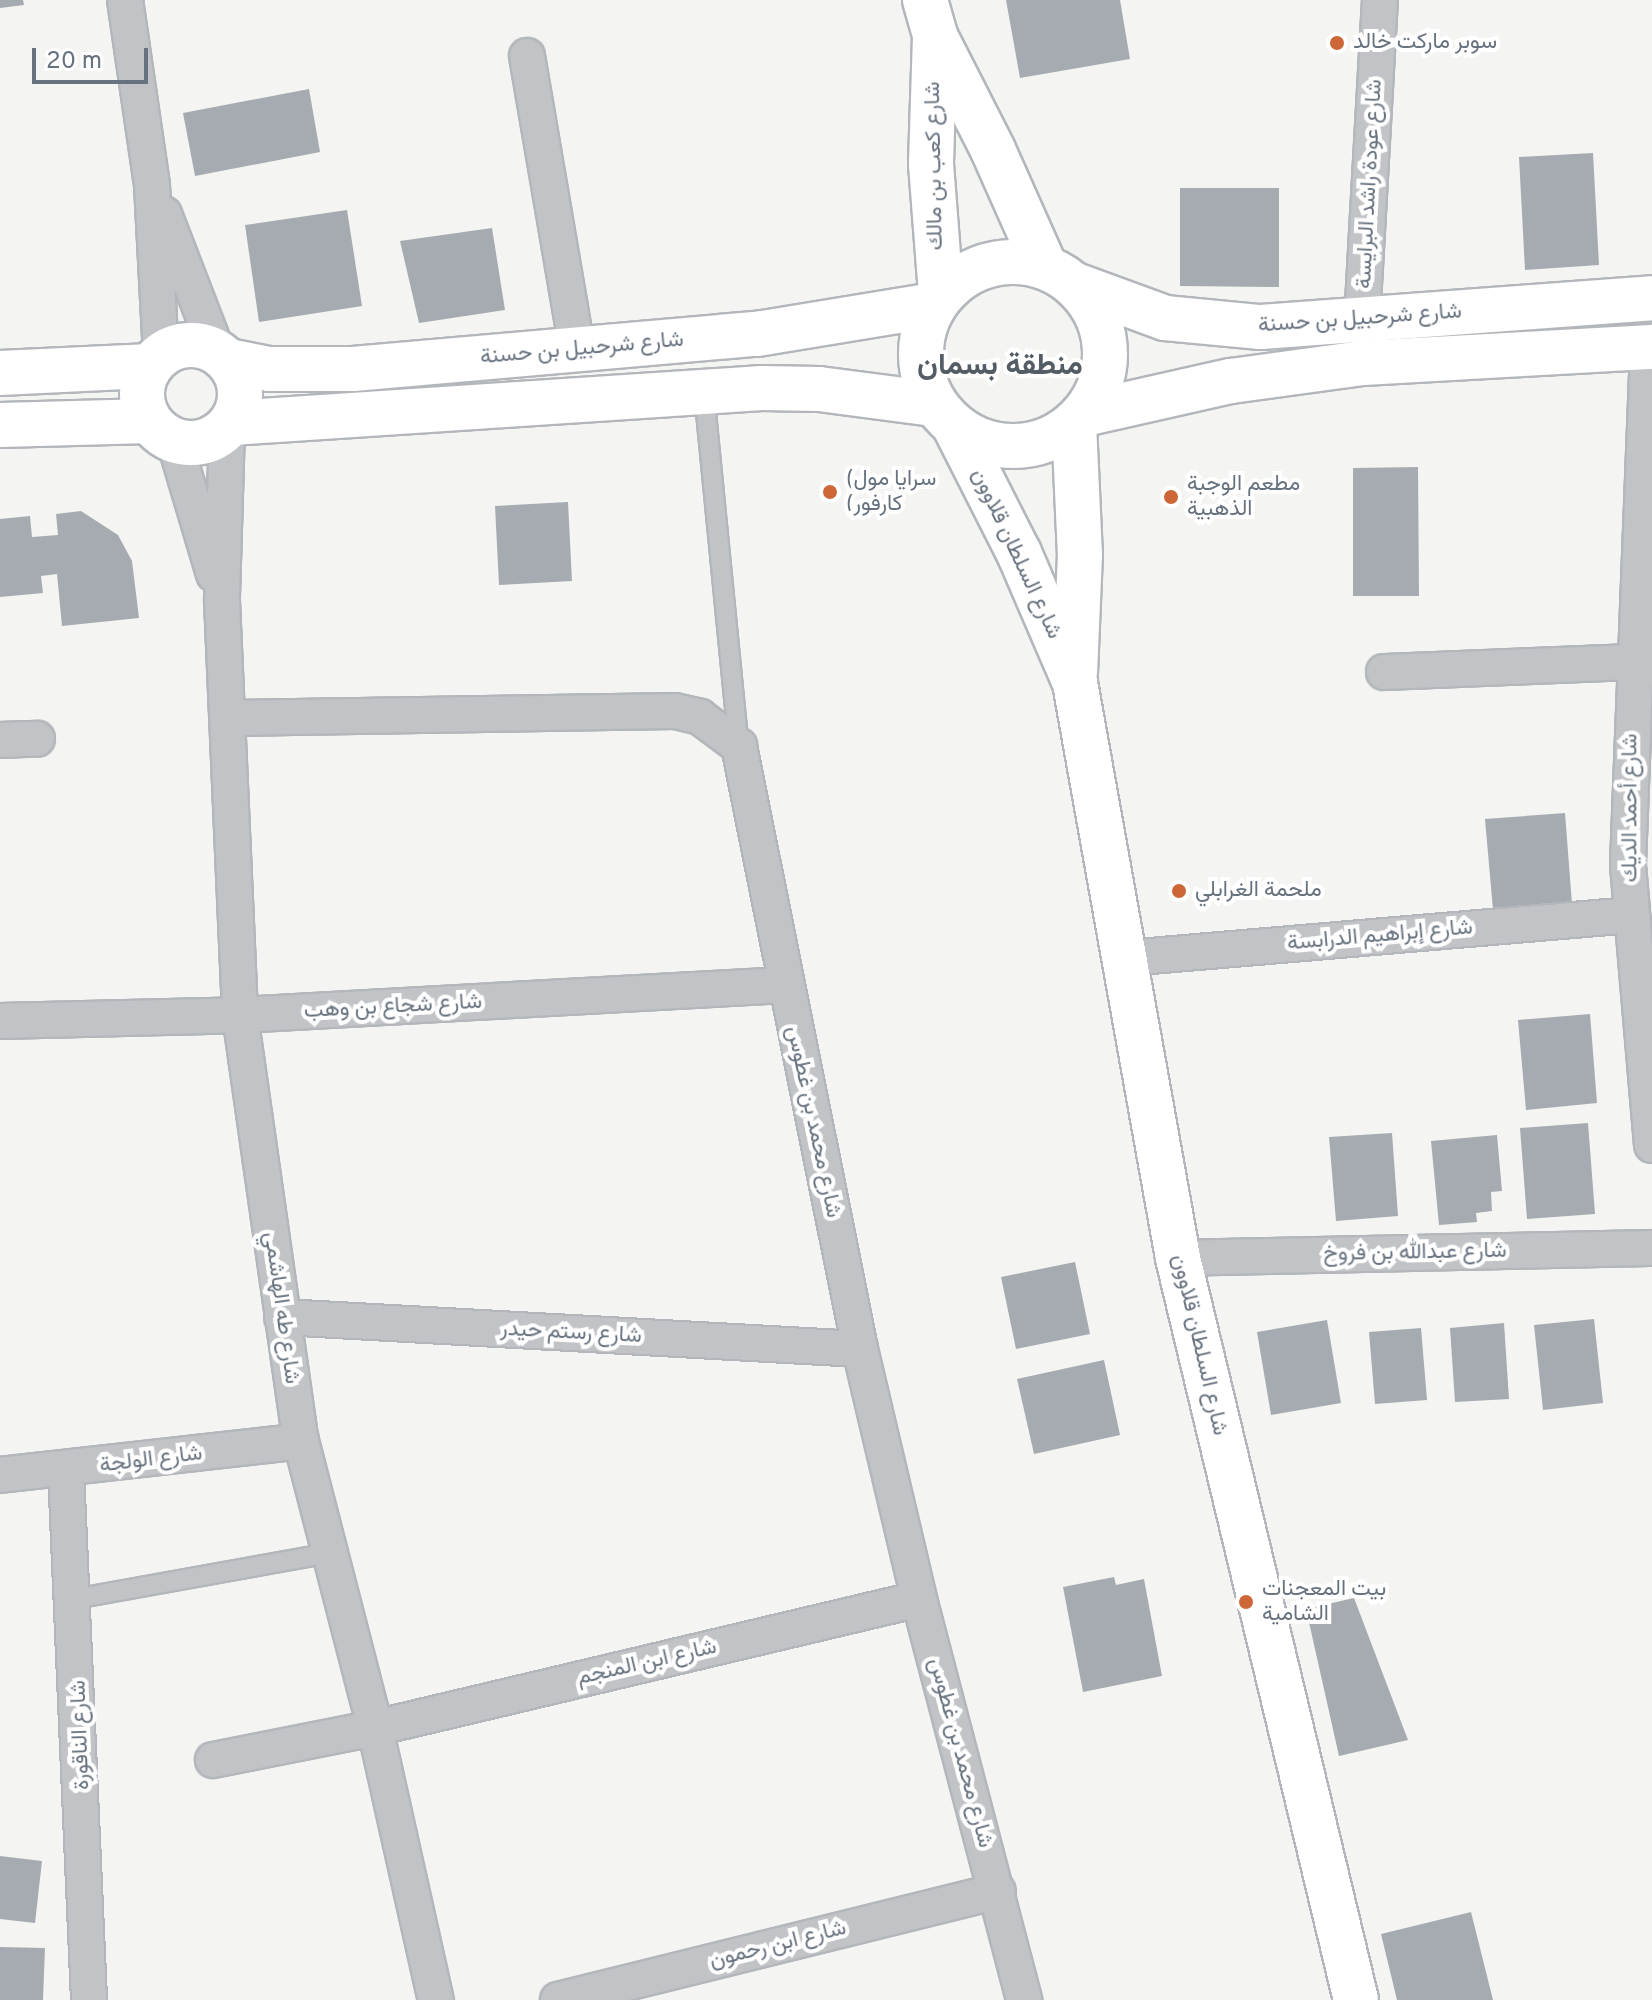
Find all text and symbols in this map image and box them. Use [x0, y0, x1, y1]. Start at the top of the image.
place label: سوبر ماركت خالد [1353, 30, 1497, 56]
scale bar [36, 32, 152, 82]
marker: سوبر ماركت خالد [1328, 34, 1346, 52]
text: 20 m [46, 47, 102, 77]
street label: شارع عودة راشد البرايسة [1351, 78, 1389, 290]
street label: شارع كعب بن مالك [920, 81, 950, 251]
street label: شارع شرحبيل بن حسنة [1257, 299, 1463, 339]
street label: شارع شرحبيل بن حسنة [479, 327, 685, 371]
district label: منطقة بسمان [917, 349, 1083, 385]
street label: شارع السلطان قلاوون [965, 465, 1067, 643]
place label: (سرايا مول (كارفور [846, 466, 936, 518]
place label: مطعم الوجبة الذهبية [1187, 471, 1300, 522]
marker: (سرايا مول (كارفور [821, 483, 839, 501]
marker: مطعم الوجبة الذهبية [1162, 488, 1180, 506]
street label: شارع أحمد الديك [1618, 734, 1644, 882]
place label: ملحمة الغرابلي [1195, 878, 1322, 904]
marker: ملحمة الغرابلي [1170, 882, 1188, 900]
street label: شارع إبراهيم الدرابسة [1286, 915, 1474, 957]
street label: شارع شجاع بن وهب [303, 989, 483, 1025]
street label: شارع محمد بن غطوس [780, 1024, 846, 1220]
street label: شارع طه الهاشمي [257, 1230, 305, 1386]
street label: شارع عبدالله بن فروخ [1323, 1238, 1507, 1268]
street label: شارع السلطان قلاوون [1165, 1252, 1233, 1438]
street label: شارع رستم حيدر [500, 1316, 642, 1350]
street label: شارع الولجة [98, 1441, 204, 1479]
place label: بيت المعجنات الشامية [1262, 1576, 1386, 1628]
marker: بيت المعجنات الشامية [1237, 1593, 1255, 1611]
street label: شارع ابن المنجم [575, 1634, 719, 1692]
street label: شارع محمد بن غطوس [922, 1655, 998, 1851]
street label: شارع الناقورة [66, 1680, 96, 1790]
street label: شارع ابن رحمون [707, 1915, 849, 1975]

